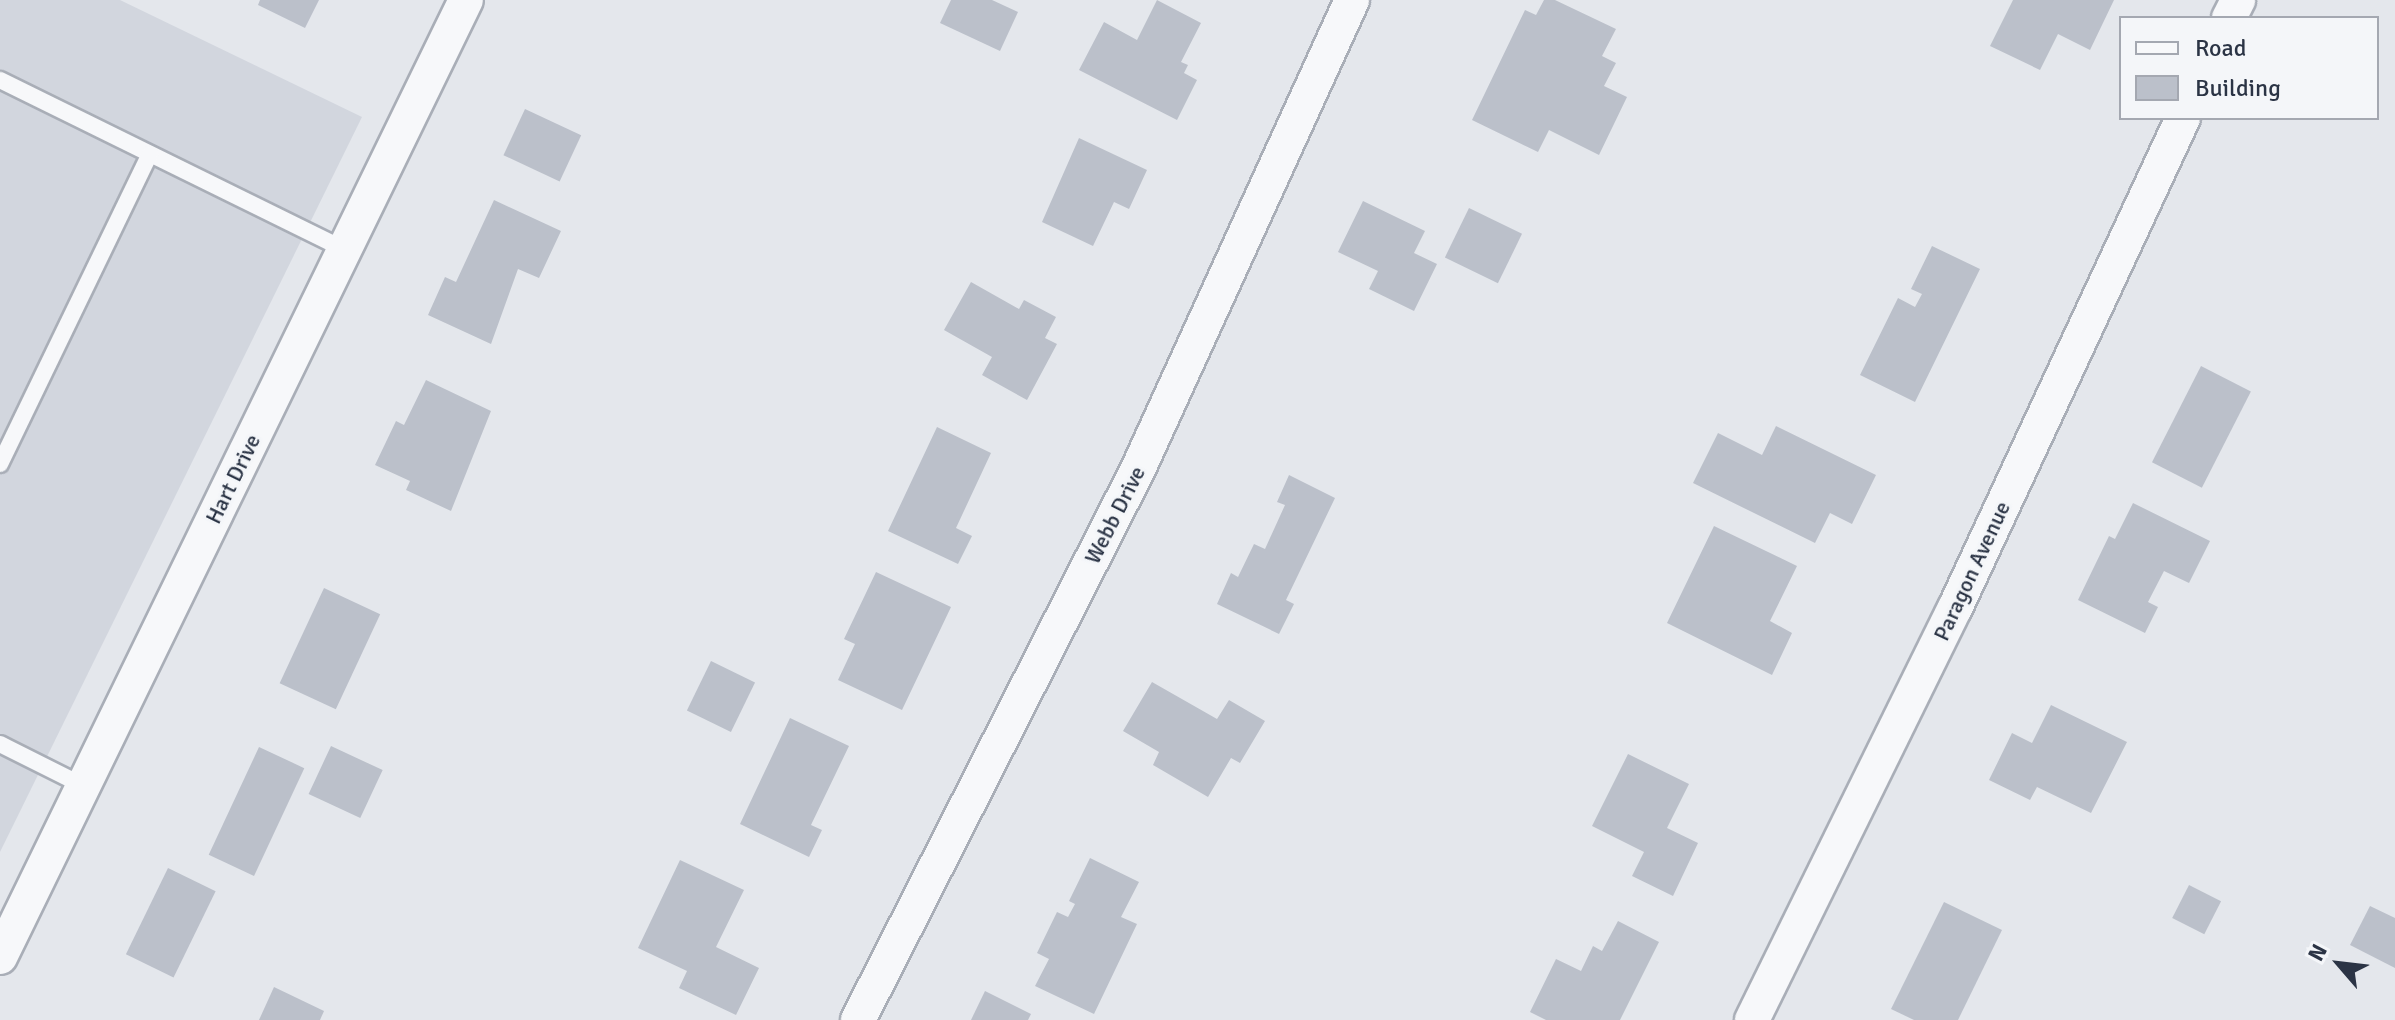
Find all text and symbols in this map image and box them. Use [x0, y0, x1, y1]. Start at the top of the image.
legend [2119, 16, 2379, 120]
text: Road [2195, 33, 2246, 63]
text: Building [2195, 73, 2281, 103]
street label: Hart Drive [200, 430, 266, 528]
street label: Webb Drive [1079, 462, 1151, 568]
street label: Paragon Avenue [1928, 497, 2016, 645]
north arrow [2299, 924, 2379, 1004]
text: N [2302, 939, 2333, 966]

